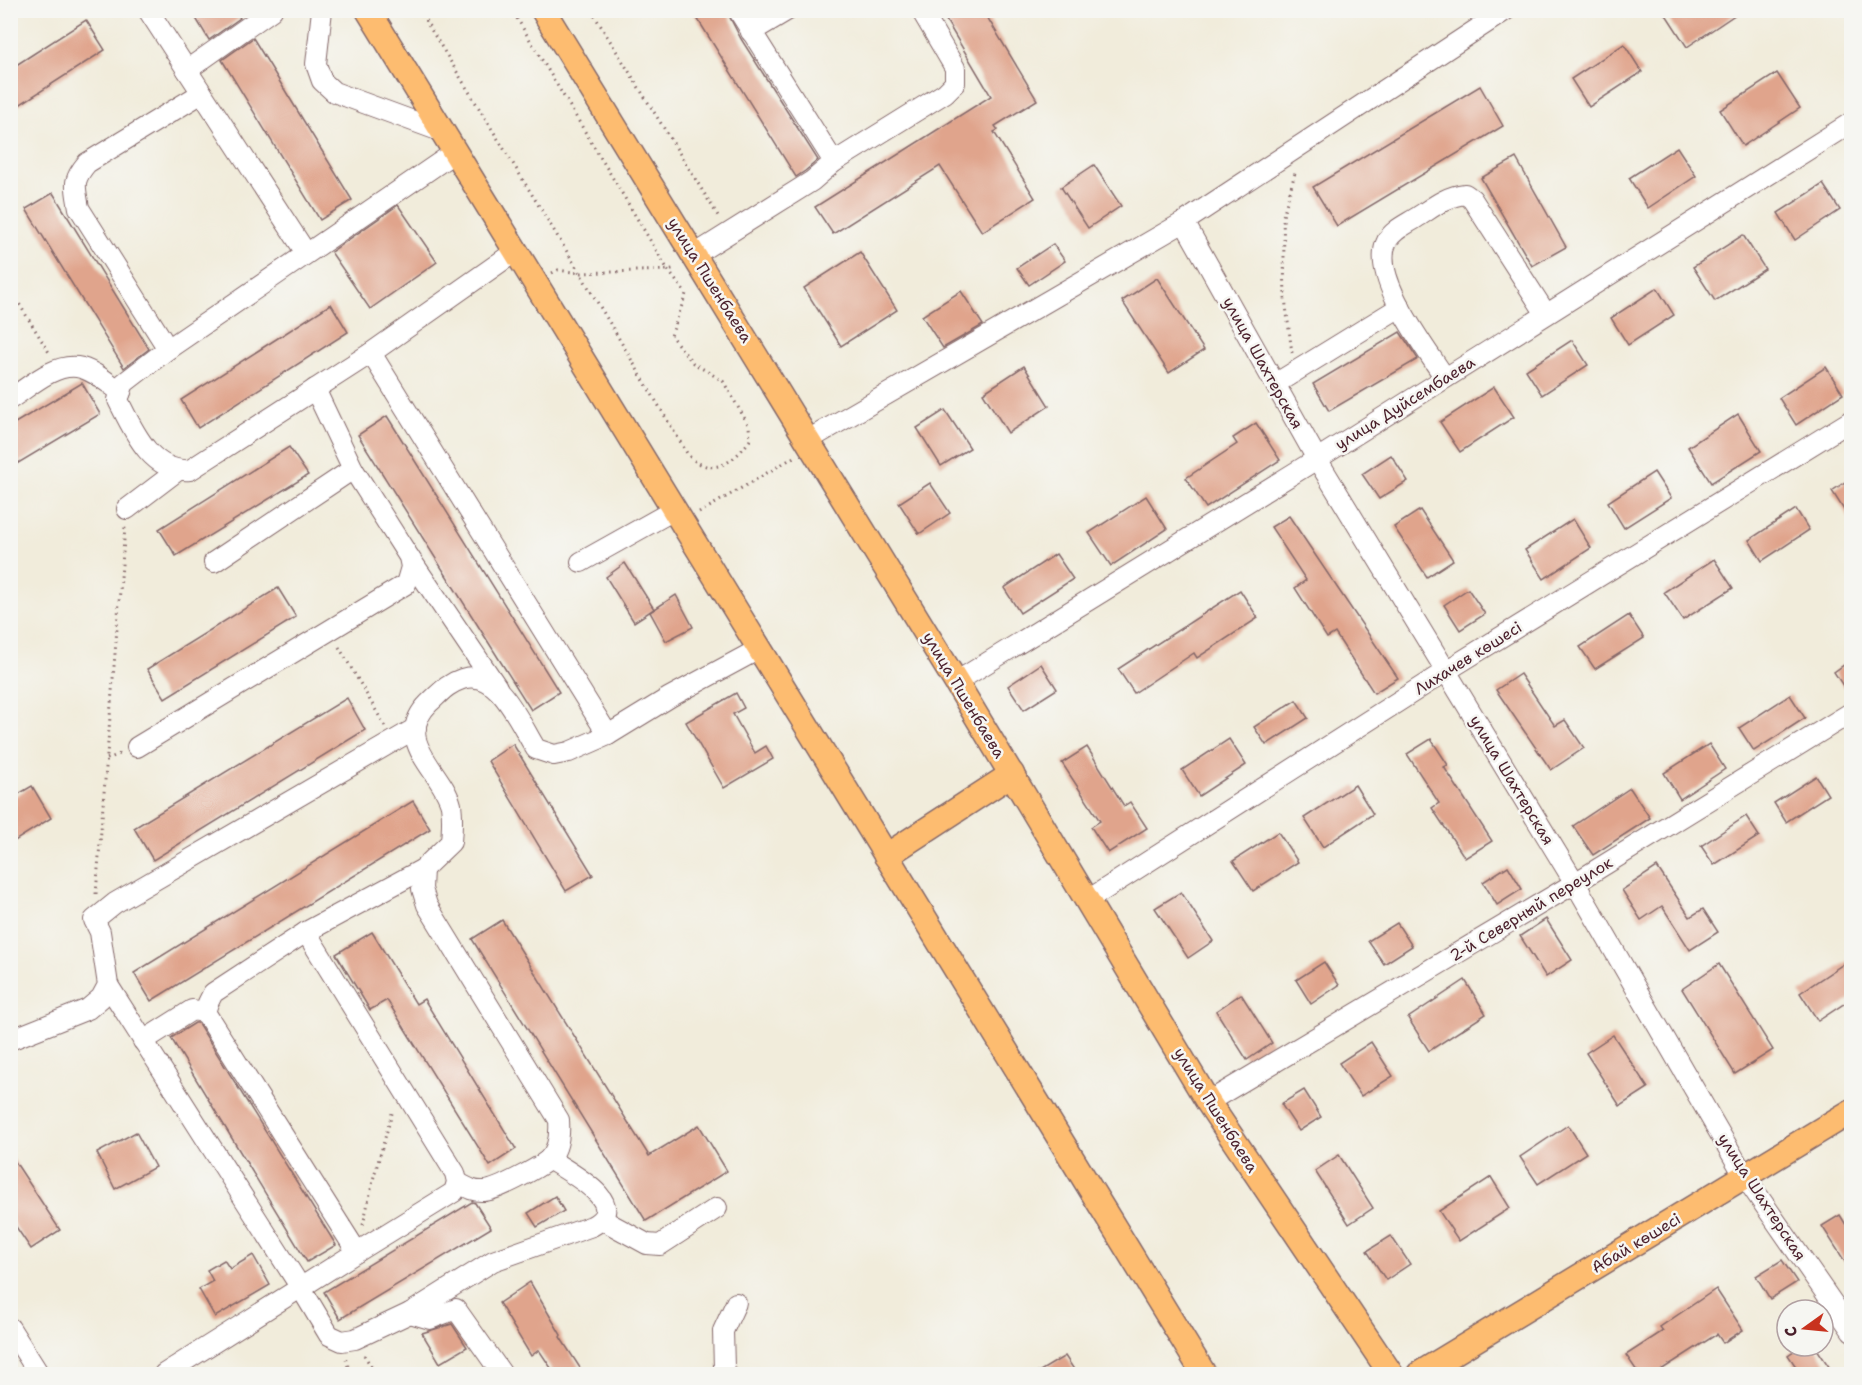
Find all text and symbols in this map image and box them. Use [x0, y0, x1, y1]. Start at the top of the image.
street label: улица Пшенбаева [663, 213, 757, 347]
street label: улица Шахтерская [1218, 293, 1308, 433]
street label: улица Дуйсембаева [1331, 351, 1479, 455]
street label: Лихачев көшесі [1410, 616, 1526, 700]
street label: улица Пшенбаева [918, 628, 1010, 762]
street label: улица Шахтерская [1465, 711, 1559, 849]
street label: 2-й Северный переулок [1446, 852, 1617, 966]
street label: улица Пшенбаева [1169, 1043, 1263, 1177]
street label: улица Шахтерская [1713, 1129, 1811, 1265]
street label: Абай көшесі [1588, 1208, 1684, 1278]
north arrow [1775, 1298, 1835, 1358]
text: С [1780, 1324, 1802, 1339]

